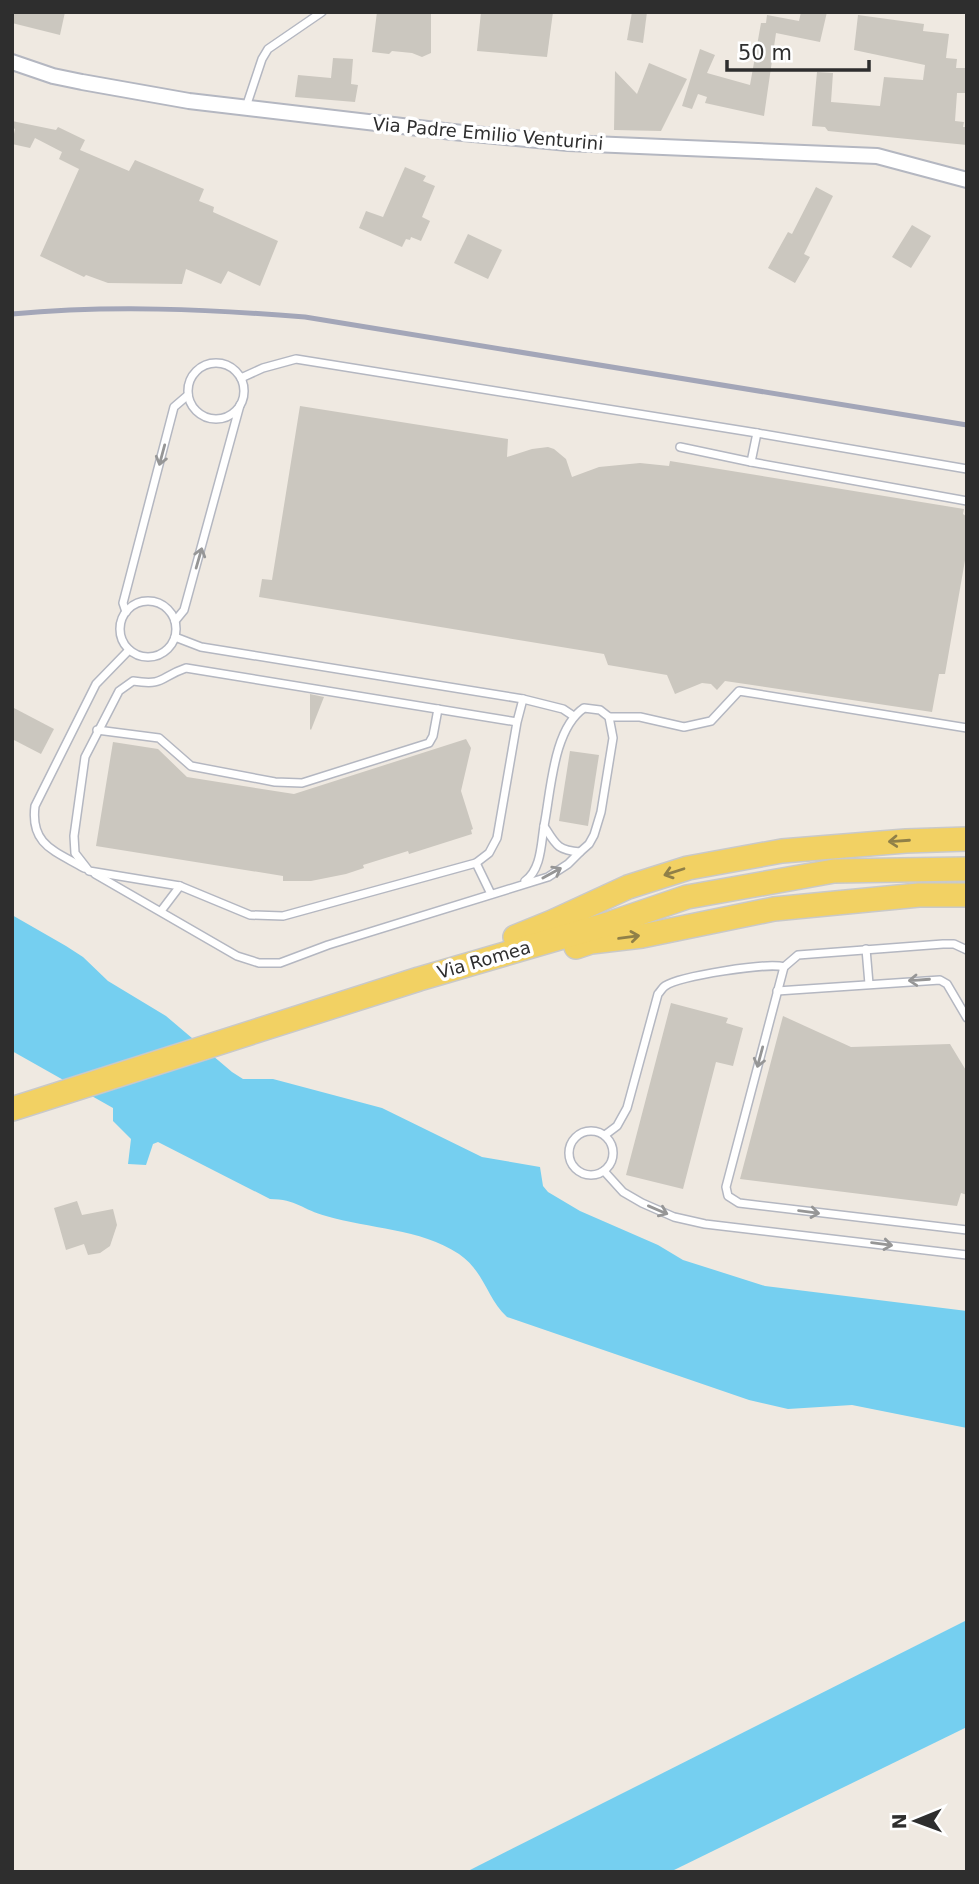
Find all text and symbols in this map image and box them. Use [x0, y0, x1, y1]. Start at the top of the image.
scale bar [727, 28, 869, 72]
text: 50 m [738, 41, 792, 65]
street label: Via Padre Emilio Venturini [372, 113, 604, 154]
one-way arrow [155, 443, 168, 466]
one-way arrow [193, 547, 206, 569]
one-way arrow [888, 835, 910, 848]
one-way arrow [541, 866, 562, 879]
one-way arrow [663, 867, 685, 879]
one-way arrow [617, 931, 640, 944]
street label: Via Romea [435, 936, 533, 983]
one-way arrow [908, 974, 931, 987]
one-way arrow [753, 1045, 766, 1068]
one-way arrow [647, 1205, 669, 1218]
one-way arrow [797, 1205, 820, 1218]
one-way arrow [871, 1238, 893, 1251]
north arrow [881, 1786, 951, 1856]
text: N [888, 1813, 910, 1829]

